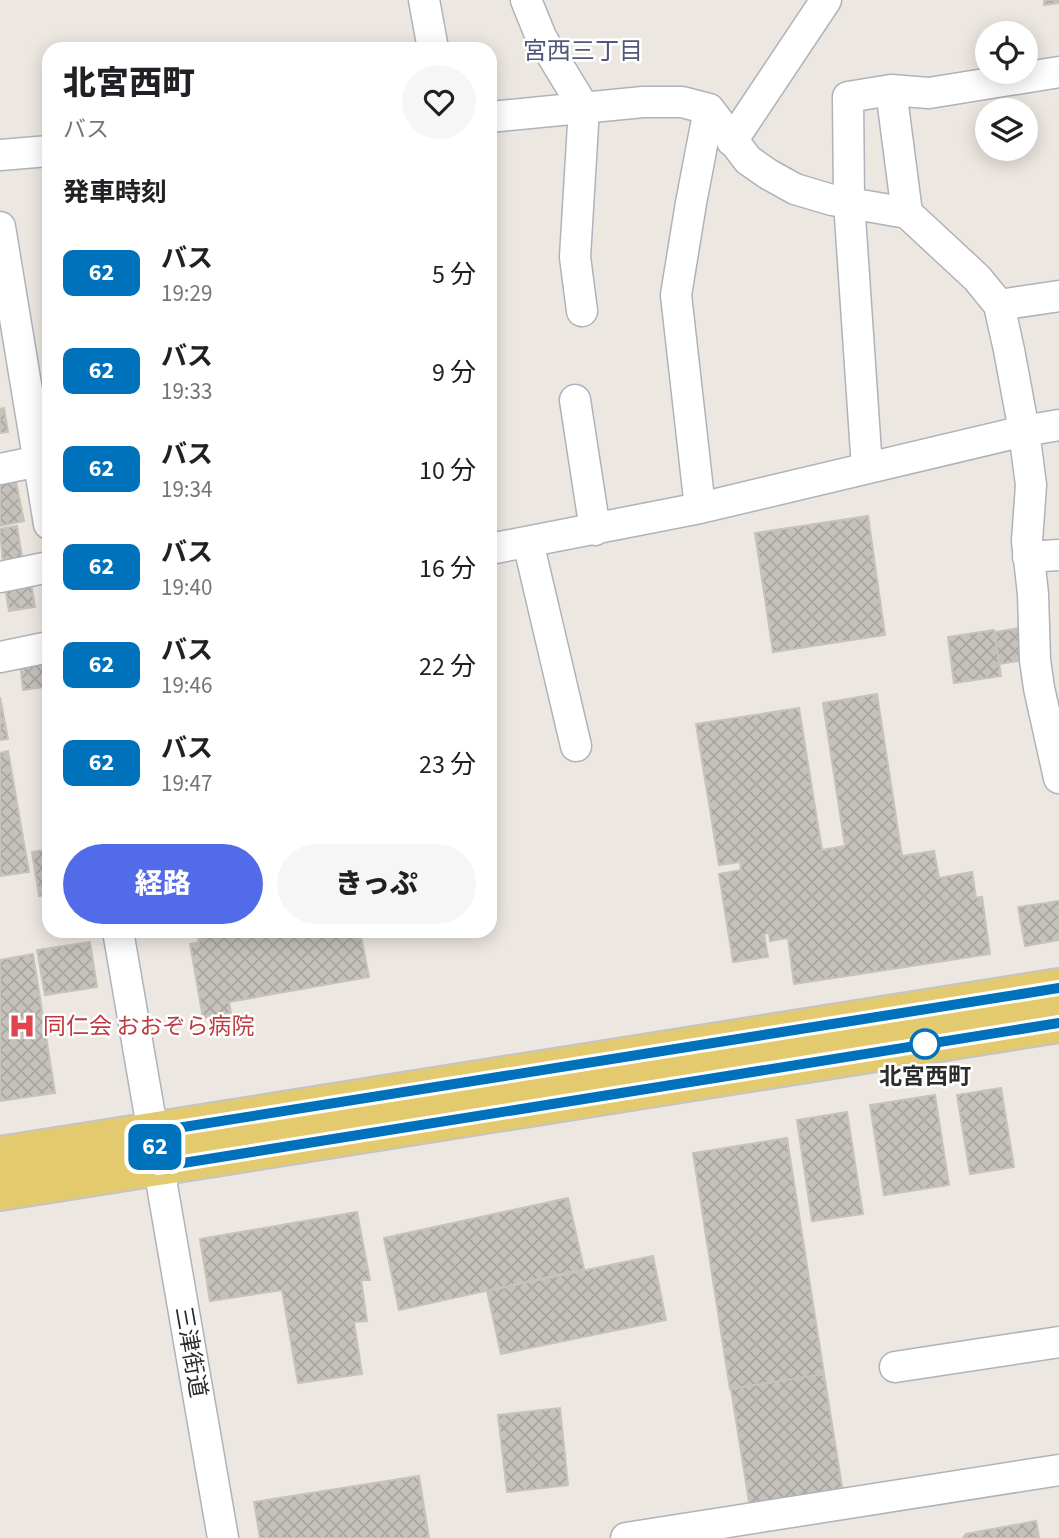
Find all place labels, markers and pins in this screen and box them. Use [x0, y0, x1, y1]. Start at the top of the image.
place label: 同仁会 おおぞら病院 [43, 1010, 255, 1043]
hospital icon: 同仁会 おおぞら病院 [7, 1011, 37, 1041]
marker: 北宮西町 [910, 1029, 940, 1059]
place label: 北宮西町 [879, 1060, 971, 1093]

